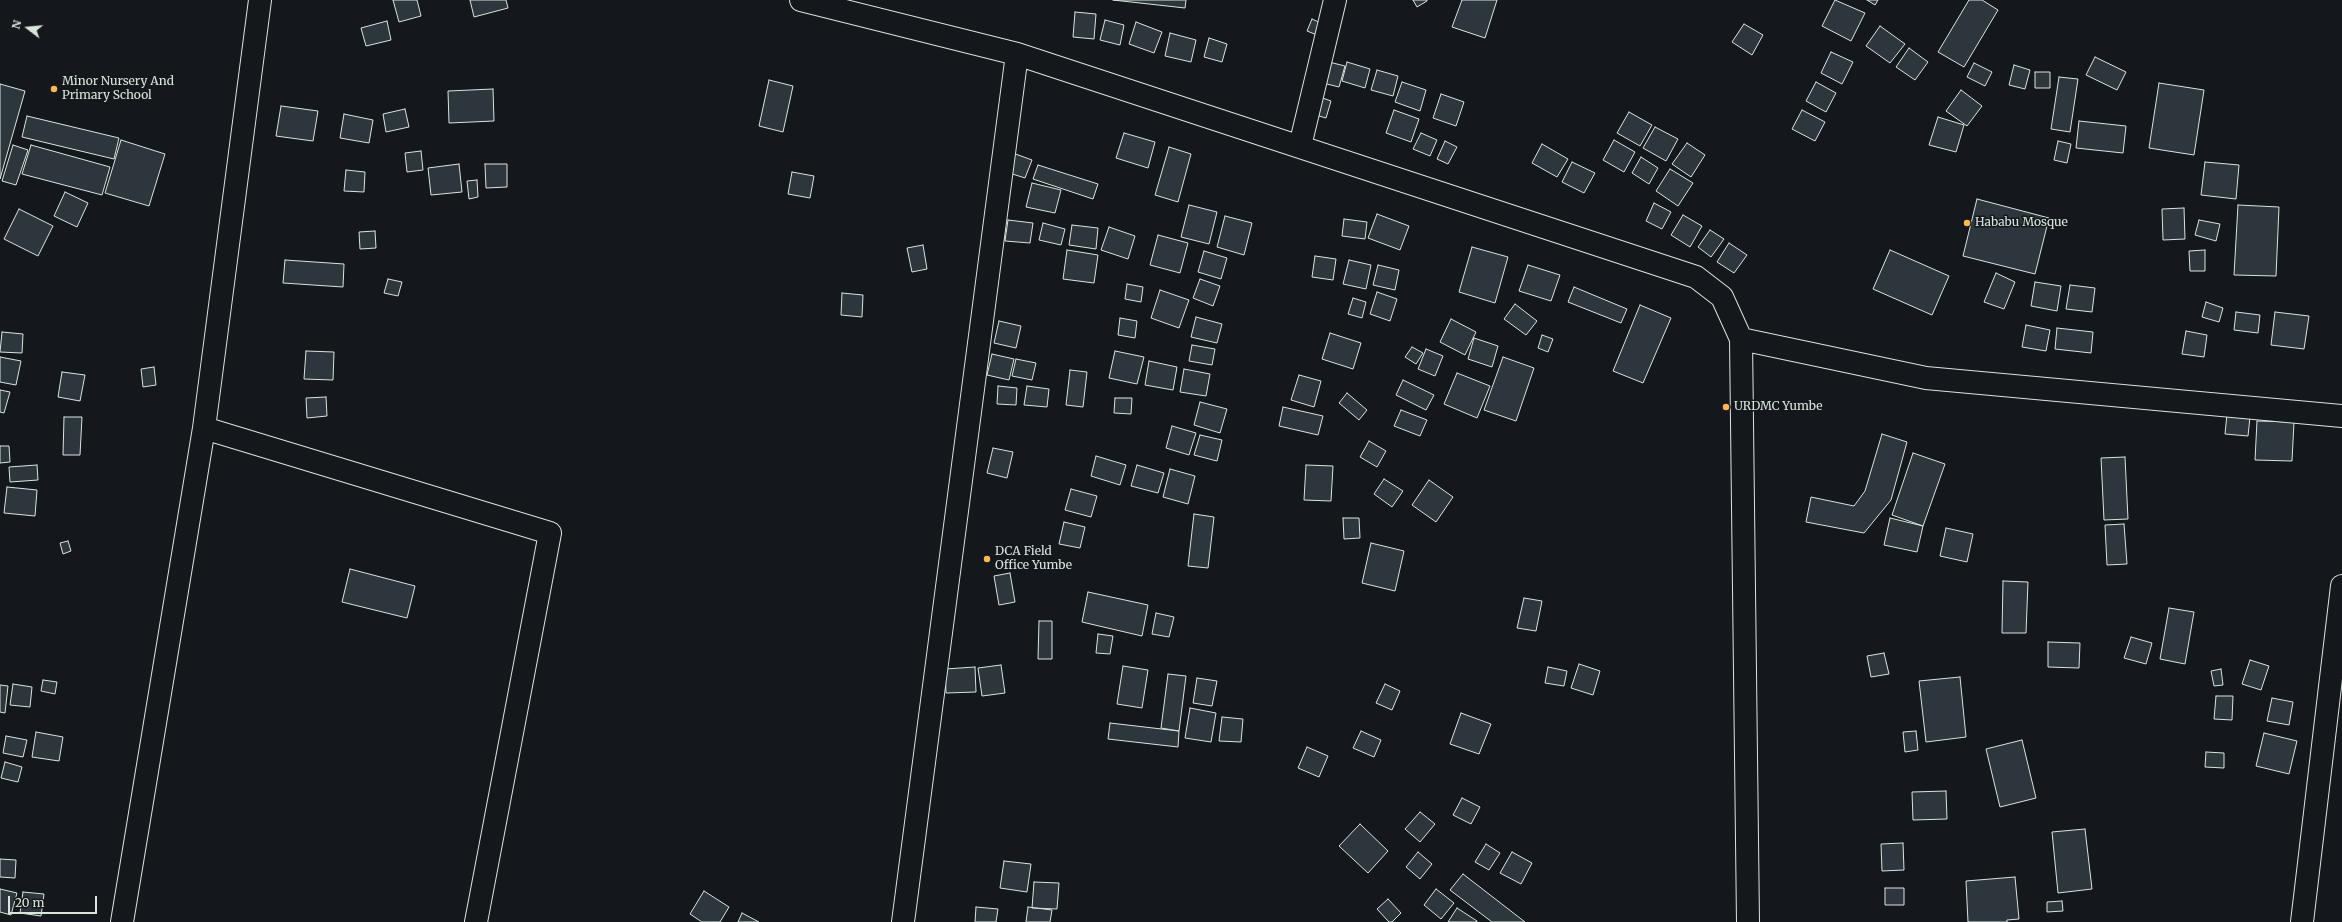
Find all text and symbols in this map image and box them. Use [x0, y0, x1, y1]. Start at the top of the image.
north arrow [8, 8, 48, 48]
text: N [9, 19, 24, 31]
place label: Minor Nursery And Primary School [62, 75, 174, 103]
marker: Minor Nursery And Primary School [49, 84, 59, 94]
place label: Hababu Mosque [1975, 216, 2068, 230]
marker: Hababu Mosque [1962, 218, 1972, 228]
place label: URDMC Yumbe [1734, 400, 1823, 414]
marker: URDMC Yumbe [1721, 402, 1731, 412]
place label: DCA Field Office Yumbe [995, 545, 1072, 573]
marker: DCA Field Office Yumbe [982, 554, 992, 564]
scale bar [10, 888, 99, 914]
text: 20 m [15, 895, 44, 910]

